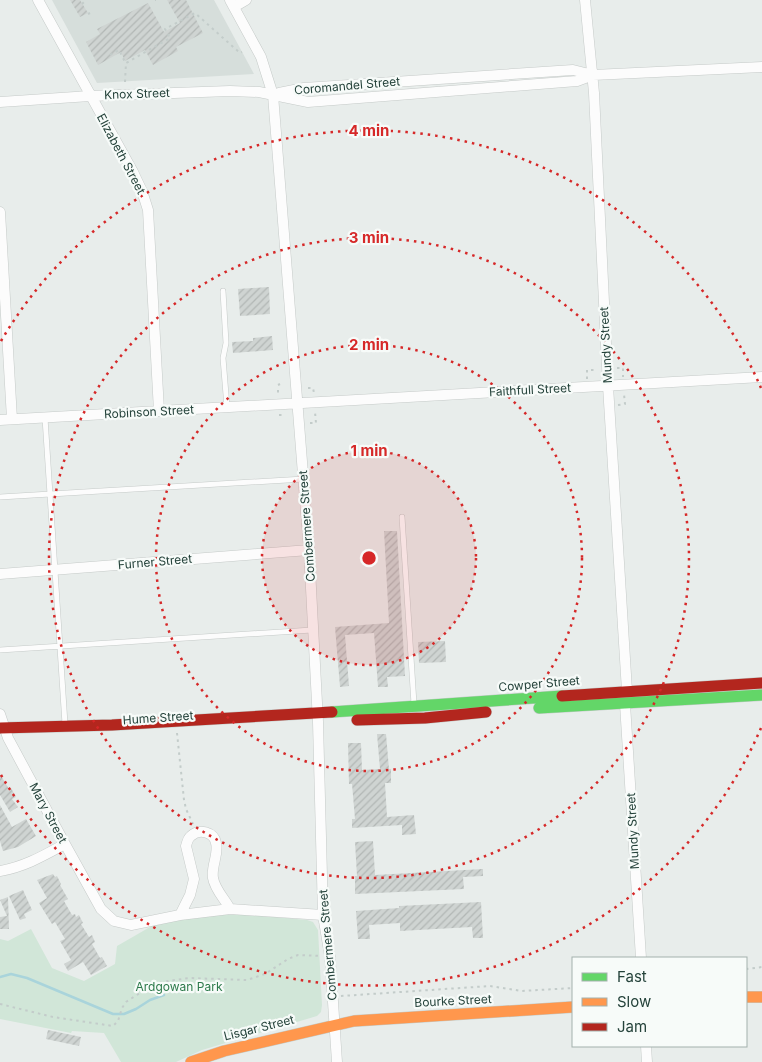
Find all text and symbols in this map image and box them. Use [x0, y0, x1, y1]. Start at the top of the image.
street label: Coromandel Street [293, 73, 401, 98]
street label: Knox Street [104, 85, 170, 102]
street label: Elizabeth Street [94, 111, 149, 197]
text: 4 min [349, 121, 389, 140]
text: 3 min [349, 228, 389, 247]
street label: Mundy Street [596, 306, 615, 384]
text: 2 min [349, 335, 389, 354]
street label: Faithfull Street [489, 380, 571, 399]
street label: Robinson Street [104, 402, 194, 421]
text: 1 min [350, 441, 388, 460]
street label: Combermere Street [295, 470, 318, 582]
centre of rings [360, 549, 378, 567]
street label: Furner Street [117, 551, 193, 572]
street label: Cowper Street [498, 672, 580, 695]
street label: Hume Street [122, 708, 194, 727]
street label: Mary Street [26, 780, 71, 846]
street label: Mundy Street [623, 792, 642, 870]
street label: Combermere Street [315, 889, 340, 1001]
legend [572, 957, 747, 1047]
text: Fast [617, 967, 647, 986]
park label: Ardgowan Park [136, 979, 223, 994]
street label: Bourke Street [414, 991, 492, 1010]
text: Slow [617, 992, 651, 1011]
street label: Lisgar Street [222, 1012, 296, 1043]
text: Jam [617, 1017, 647, 1036]

